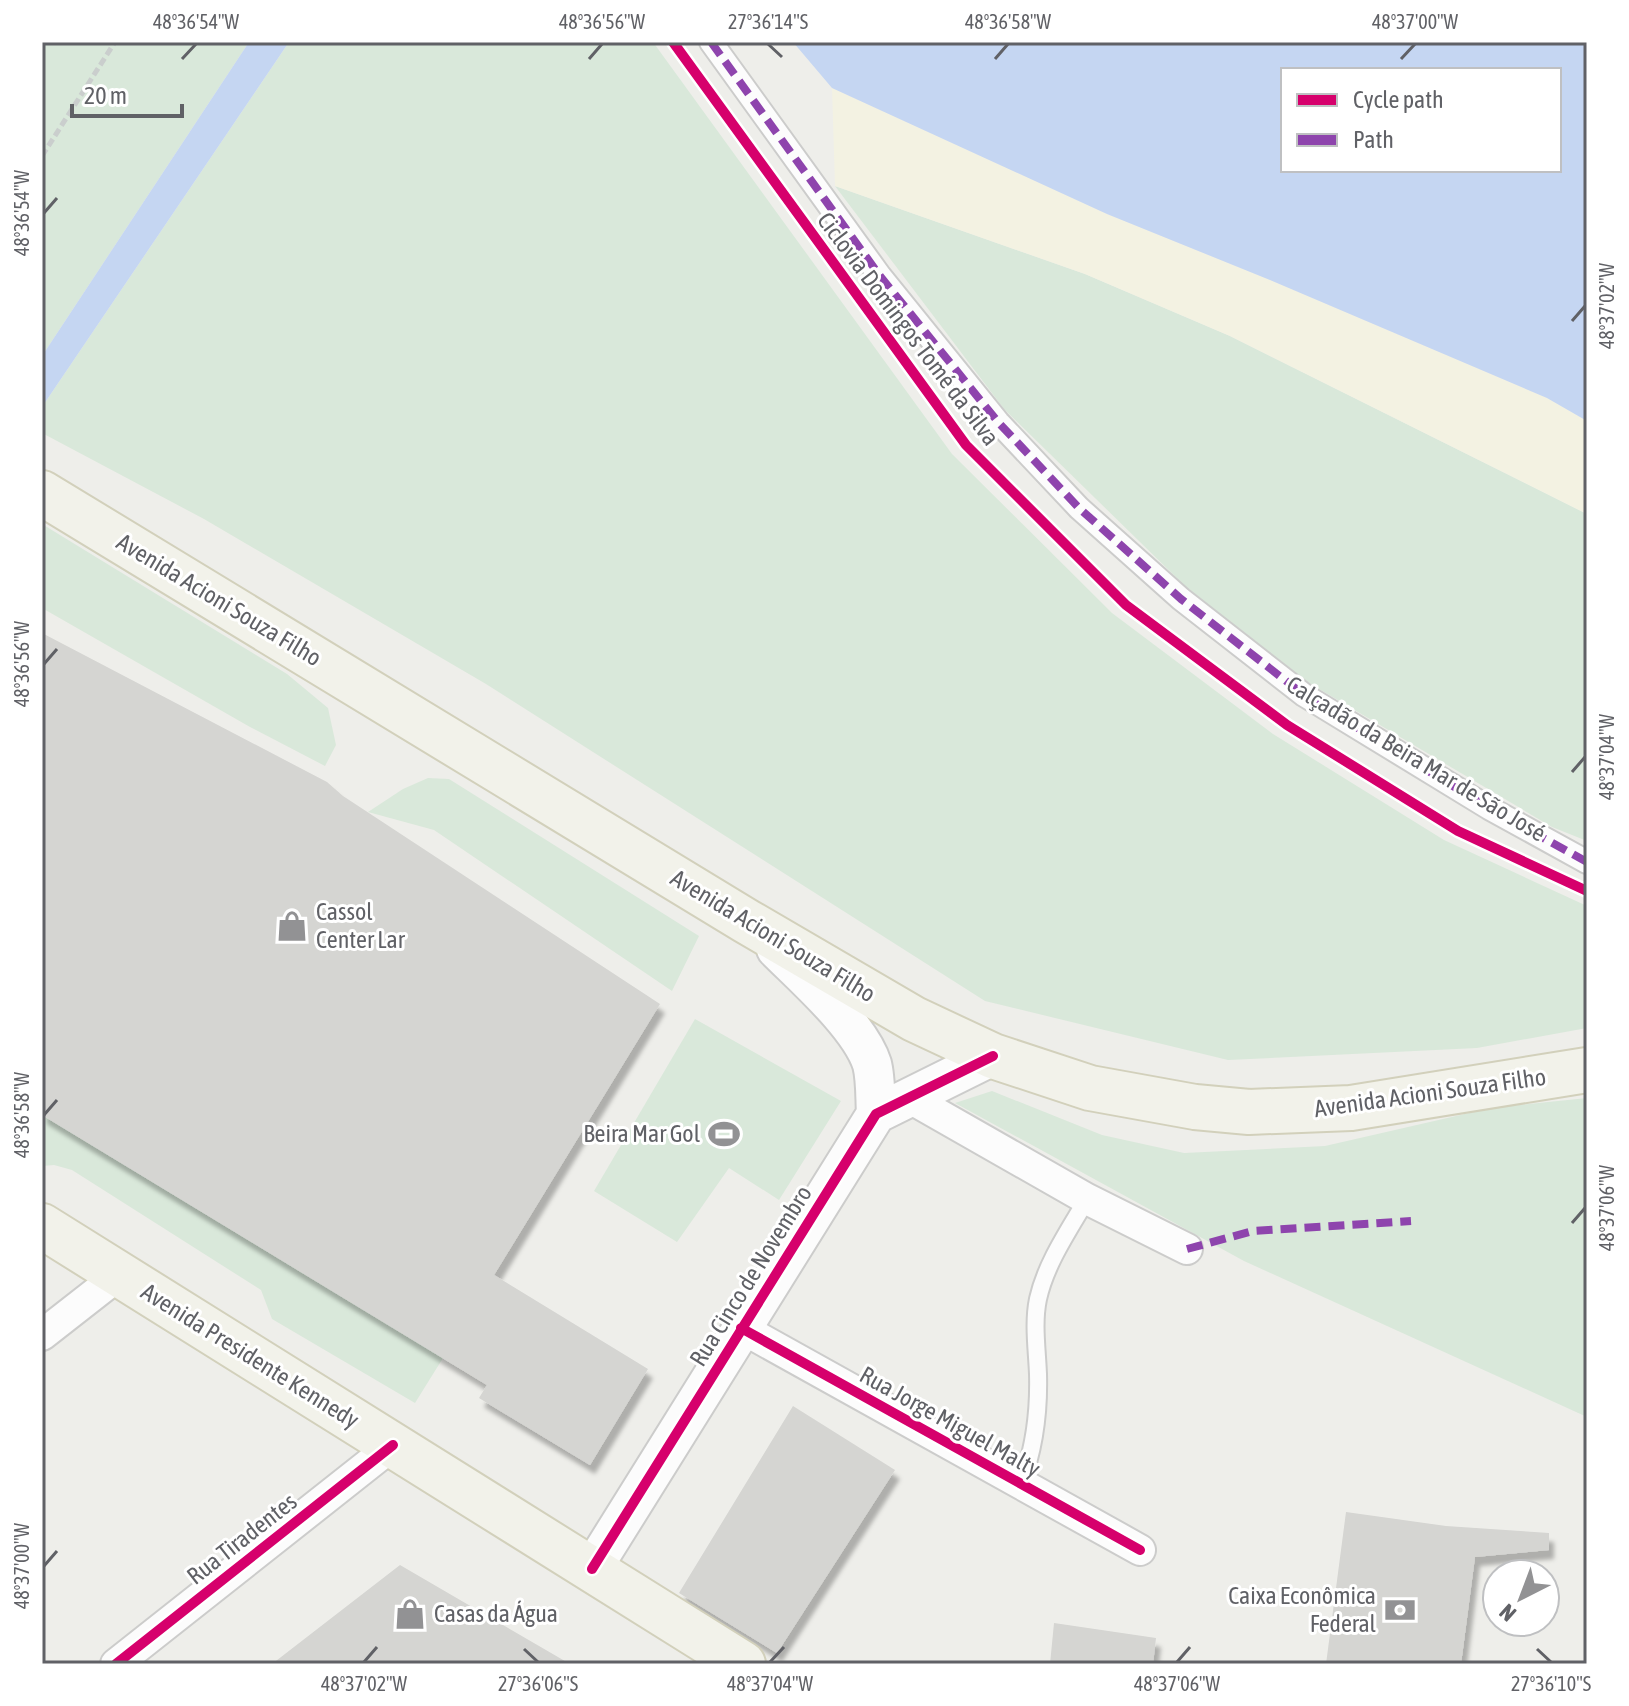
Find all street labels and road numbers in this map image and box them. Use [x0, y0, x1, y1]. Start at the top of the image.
street label: Ciclovia Domingos Tomé da Silva [812, 207, 1005, 450]
street label: Avenida Acioni Souza Filho [112, 528, 326, 671]
street label: Calçadão da Beira Mar de São José [1282, 670, 1551, 847]
street label: Avenida Acioni Souza Filho [666, 864, 880, 1007]
street label: Avenida Acioni Souza Filho [1312, 1063, 1548, 1122]
street label: Rua Cinco de Novembro [684, 1180, 817, 1371]
street label: Avenida Presidente Kennedy [137, 1278, 364, 1434]
street label: Rua Jorge Miguel Malty [855, 1361, 1045, 1482]
street label: Rua Tiradentes [182, 1488, 302, 1590]

